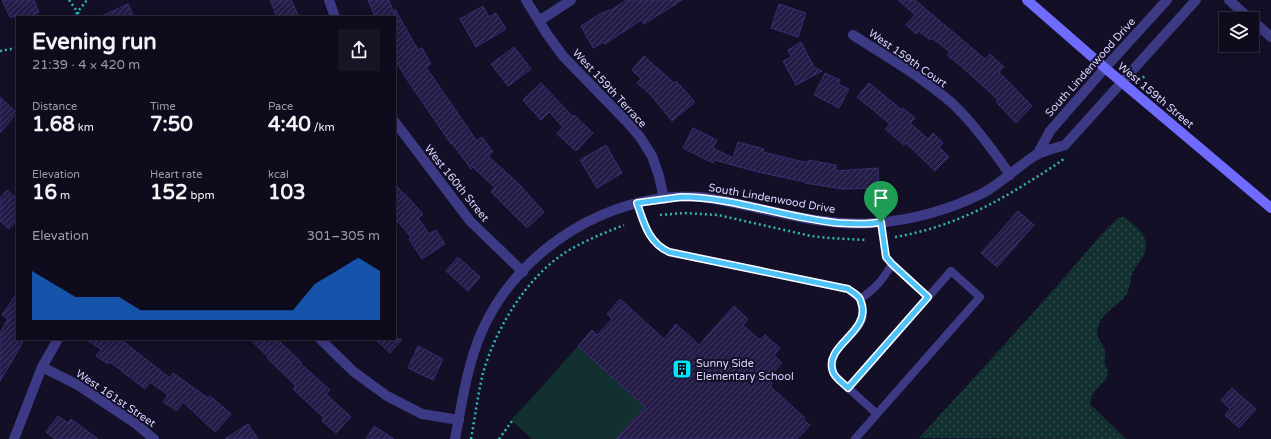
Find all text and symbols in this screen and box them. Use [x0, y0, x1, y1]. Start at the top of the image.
map controls [1219, 12, 1259, 52]
button: layers [1219, 12, 1259, 52]
street label: South Lindenwood Drive [1043, 15, 1138, 119]
street label: West 159th Court [866, 26, 949, 90]
text: Evening run [32, 29, 157, 55]
button: share [338, 29, 380, 71]
street label: West 159th Terrace [570, 46, 649, 130]
text: 21:39 · 4 × 420 m [32, 57, 140, 73]
street label: West 159th Street [1115, 60, 1196, 131]
text: Distance [32, 100, 77, 113]
text: Time [150, 100, 176, 113]
text: Pace [268, 100, 293, 113]
text: 1.68 [32, 113, 75, 137]
text: 7:50 [150, 113, 193, 137]
text: 4:40 [268, 113, 311, 137]
text: km [75, 121, 94, 134]
text: /km [311, 121, 335, 134]
street label: West 160th Street [422, 142, 492, 224]
text: Elevation [32, 168, 80, 181]
text: Heart rate [150, 168, 202, 181]
text: kcal [268, 168, 289, 181]
text: 16 [32, 181, 57, 205]
text: 152 [150, 181, 188, 205]
text: 103 [268, 181, 306, 205]
street label: South Lindenwood Drive [708, 181, 836, 216]
pin [864, 181, 898, 222]
icon: arrive [870, 187, 892, 209]
text: m [57, 189, 70, 202]
text: bpm [188, 189, 215, 202]
text: Elevation [32, 228, 89, 244]
text: 301–305 m [307, 228, 380, 244]
place label: Sunny Side Elementary School [696, 357, 794, 383]
building icon: Sunny Side Elementary School [671, 358, 693, 380]
street label: West 161st Street [73, 367, 158, 430]

